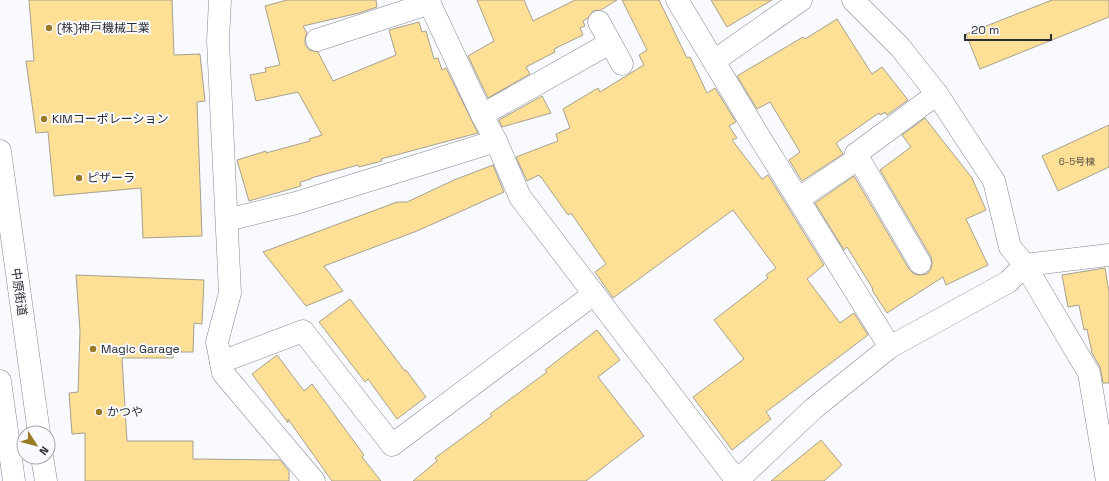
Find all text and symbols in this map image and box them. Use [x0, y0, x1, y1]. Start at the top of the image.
scale bar [965, 16, 1051, 42]
place label: (株)神戸機械工業 [57, 20, 150, 36]
text: 20 m [971, 22, 999, 38]
marker: (株)神戸機械工業 [44, 23, 54, 33]
place label: KIMコーポレーション [52, 111, 168, 127]
marker: KIMコーポレーション [39, 114, 49, 124]
house number: 6-5号棟 [1059, 155, 1095, 168]
place label: ピザーラ [87, 170, 135, 186]
marker: ピザーラ [74, 173, 84, 183]
street label: 中原街道 [8, 267, 30, 317]
place label: Magic Garage [101, 341, 180, 357]
marker: Magic Garage [88, 344, 98, 354]
place label: かつや [107, 404, 143, 420]
marker: かつや [94, 407, 104, 417]
north arrow [16, 425, 56, 465]
text: N [36, 444, 52, 458]

